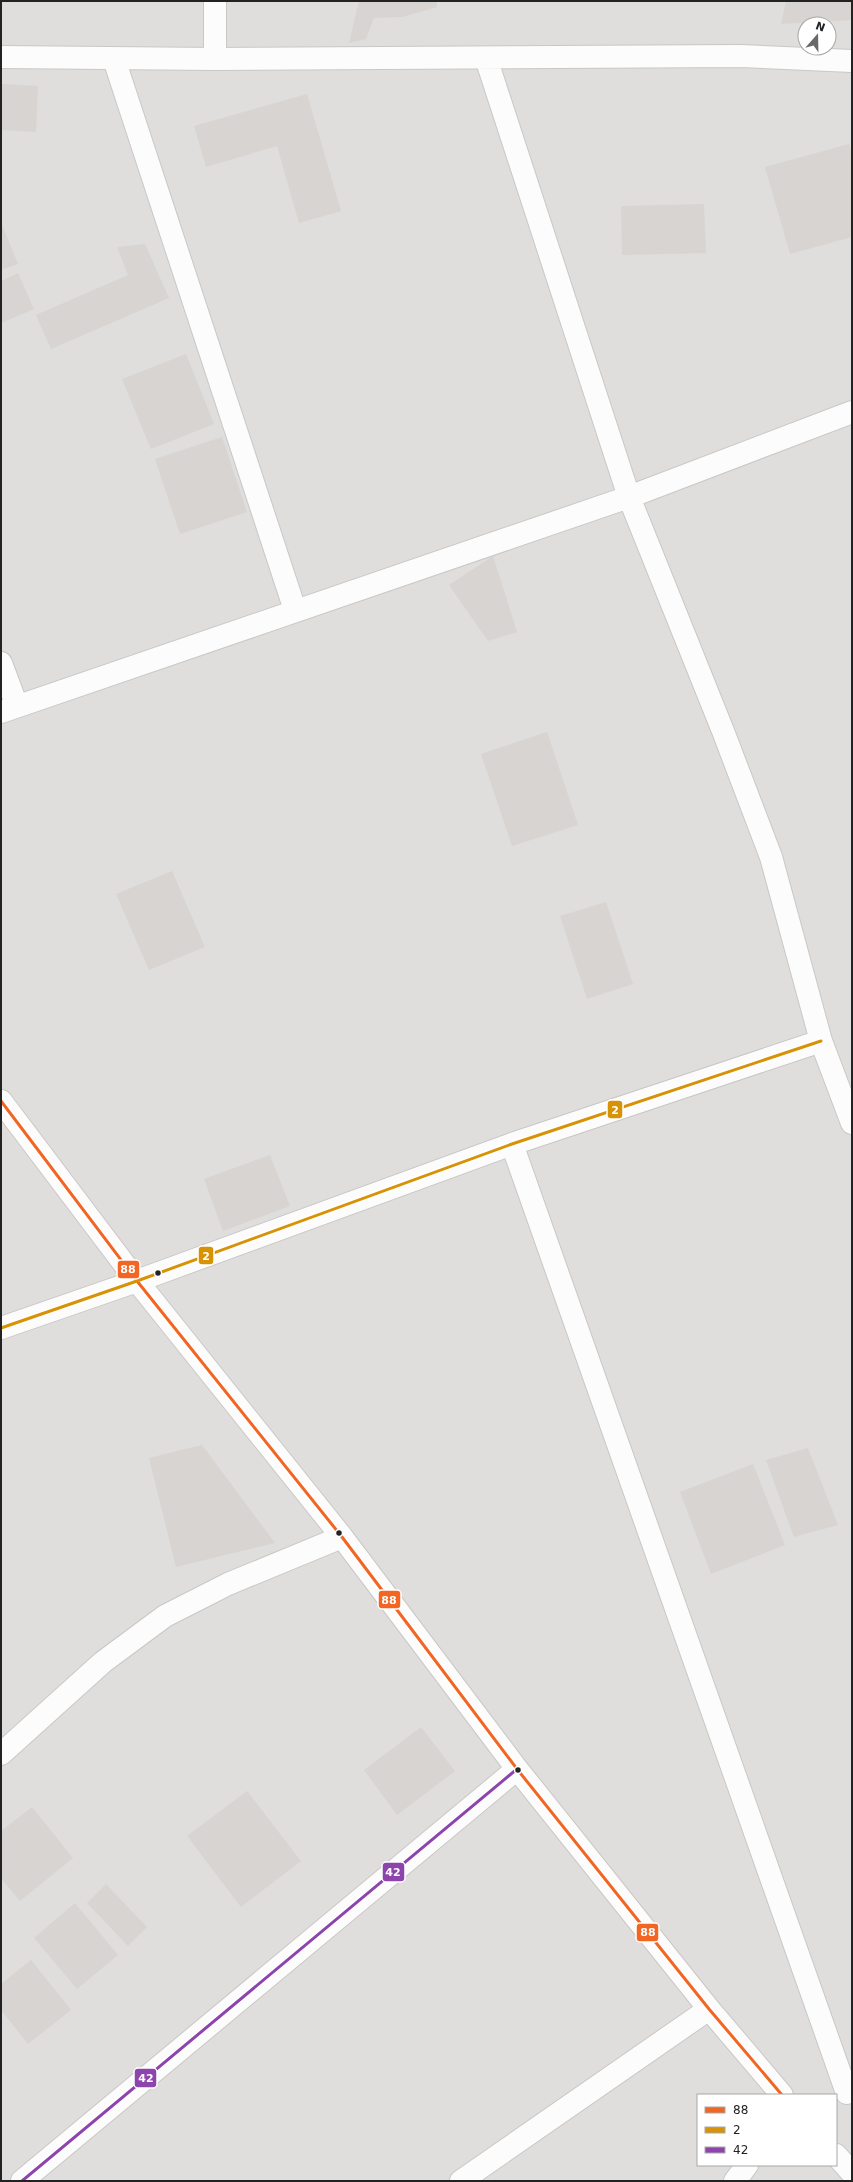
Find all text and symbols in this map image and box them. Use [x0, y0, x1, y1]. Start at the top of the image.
north arrow [797, 16, 837, 56]
text: N [814, 19, 827, 35]
line badge: 2 [607, 1100, 623, 1119]
text: 2 [611, 1104, 619, 1117]
line badge: 2 [198, 1246, 214, 1265]
text: 2 [202, 1250, 210, 1263]
line badge: 88 [117, 1260, 140, 1279]
text: 88 [120, 1263, 136, 1276]
unlabelled marker [153, 1268, 163, 1278]
unlabelled marker [334, 1528, 344, 1538]
line badge: 88 [378, 1590, 401, 1609]
text: 88 [381, 1594, 397, 1607]
unlabelled marker [513, 1765, 523, 1775]
line badge: 42 [382, 1862, 405, 1882]
text: 42 [385, 1866, 401, 1879]
line badge: 88 [636, 1923, 659, 1942]
text: 88 [640, 1926, 656, 1939]
line badge: 42 [134, 2068, 157, 2088]
text: 42 [138, 2072, 154, 2085]
legend [697, 2094, 837, 2166]
text: 88 [733, 2103, 748, 2117]
text: 2 [733, 2123, 741, 2137]
text: 42 [733, 2143, 748, 2157]

